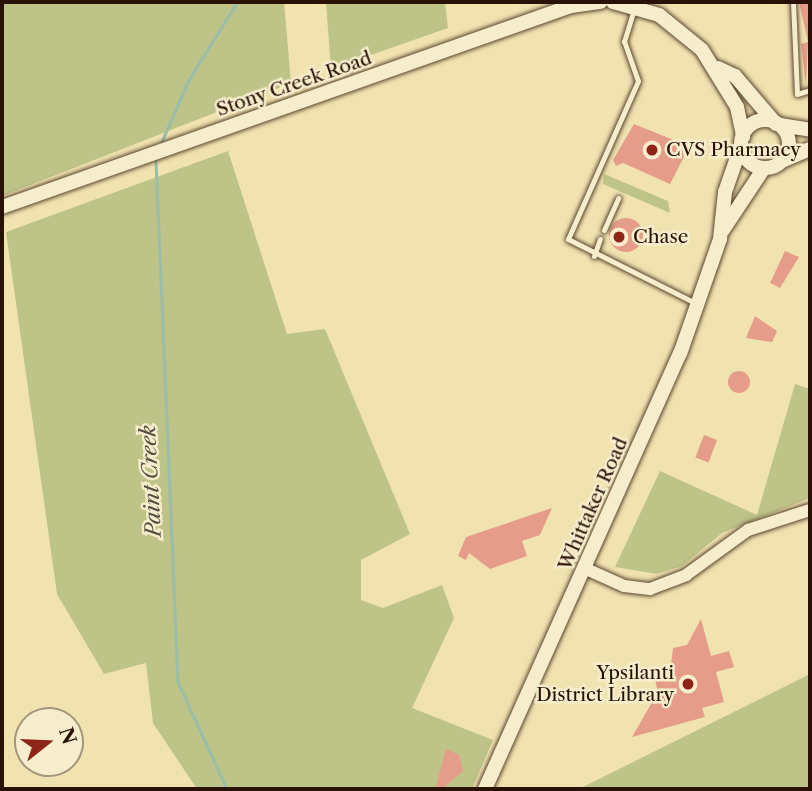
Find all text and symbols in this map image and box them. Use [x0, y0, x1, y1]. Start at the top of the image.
street label: Stony Creek Road [213, 47, 375, 121]
place label: CVS Pharmacy [666, 139, 801, 161]
marker: CVS Pharmacy [644, 142, 660, 158]
place label: Chase [633, 226, 688, 248]
marker: Chase [611, 229, 627, 245]
water label: Paint Creek [135, 424, 167, 538]
street label: Whittaker Road [553, 434, 633, 574]
place label: Ypsilanti District Library [536, 662, 674, 706]
marker: Ypsilanti District Library [680, 676, 696, 692]
north arrow [14, 707, 84, 777]
text: N [54, 725, 81, 747]

